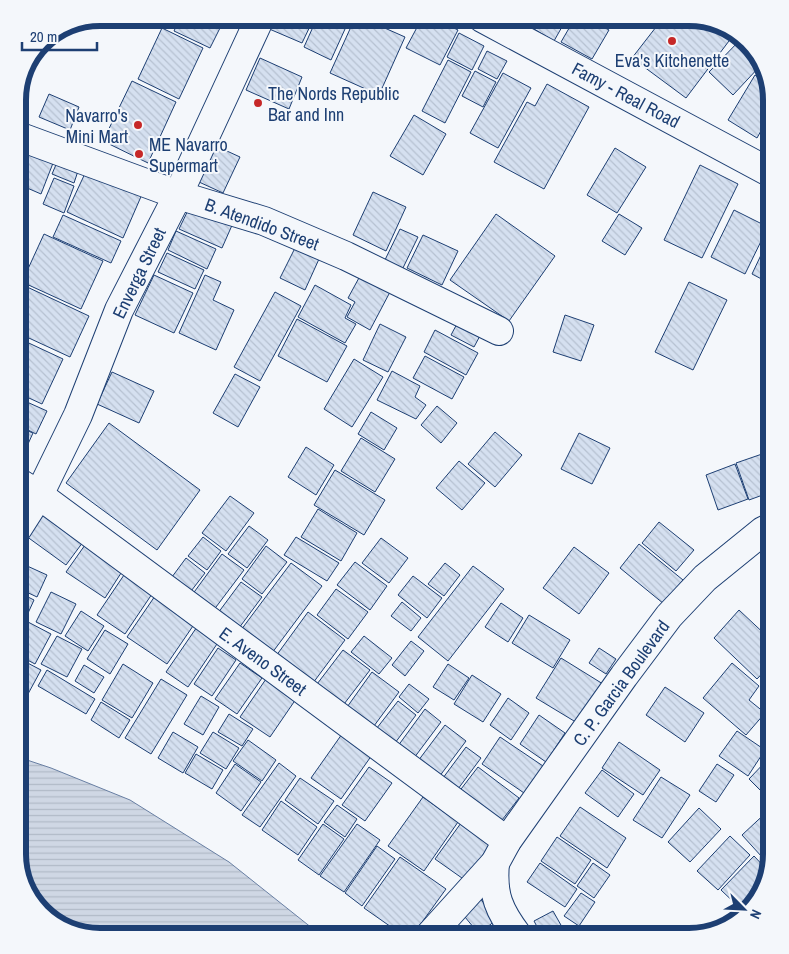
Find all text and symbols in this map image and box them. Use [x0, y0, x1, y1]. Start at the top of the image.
scale bar [22, 20, 98, 52]
text: 20 m [30, 26, 57, 47]
marker: Eva's Kitchenette [666, 35, 678, 47]
place label: Eva's Kitchenette [615, 48, 729, 73]
street label: Famy - Real Road [568, 56, 684, 134]
place label: The Nords Republic Bar and Inn [268, 81, 399, 127]
marker: The Nords Republic Bar and Inn [252, 97, 264, 109]
place label: Navarro's Mini Mart [65, 103, 128, 149]
marker: Navarro's Mini Mart [132, 119, 144, 131]
place label: ME Navarro Supermart [149, 132, 228, 178]
marker: ME Navarro Supermart [133, 148, 145, 160]
street label: B. Atendido Street [201, 192, 323, 256]
street label: Enverga Street [106, 223, 172, 323]
street label: C. P. Garcia Boulevard [567, 615, 675, 751]
street label: E. Aveno Street [214, 621, 312, 701]
north arrow [719, 884, 769, 934]
text: N [746, 907, 766, 922]

